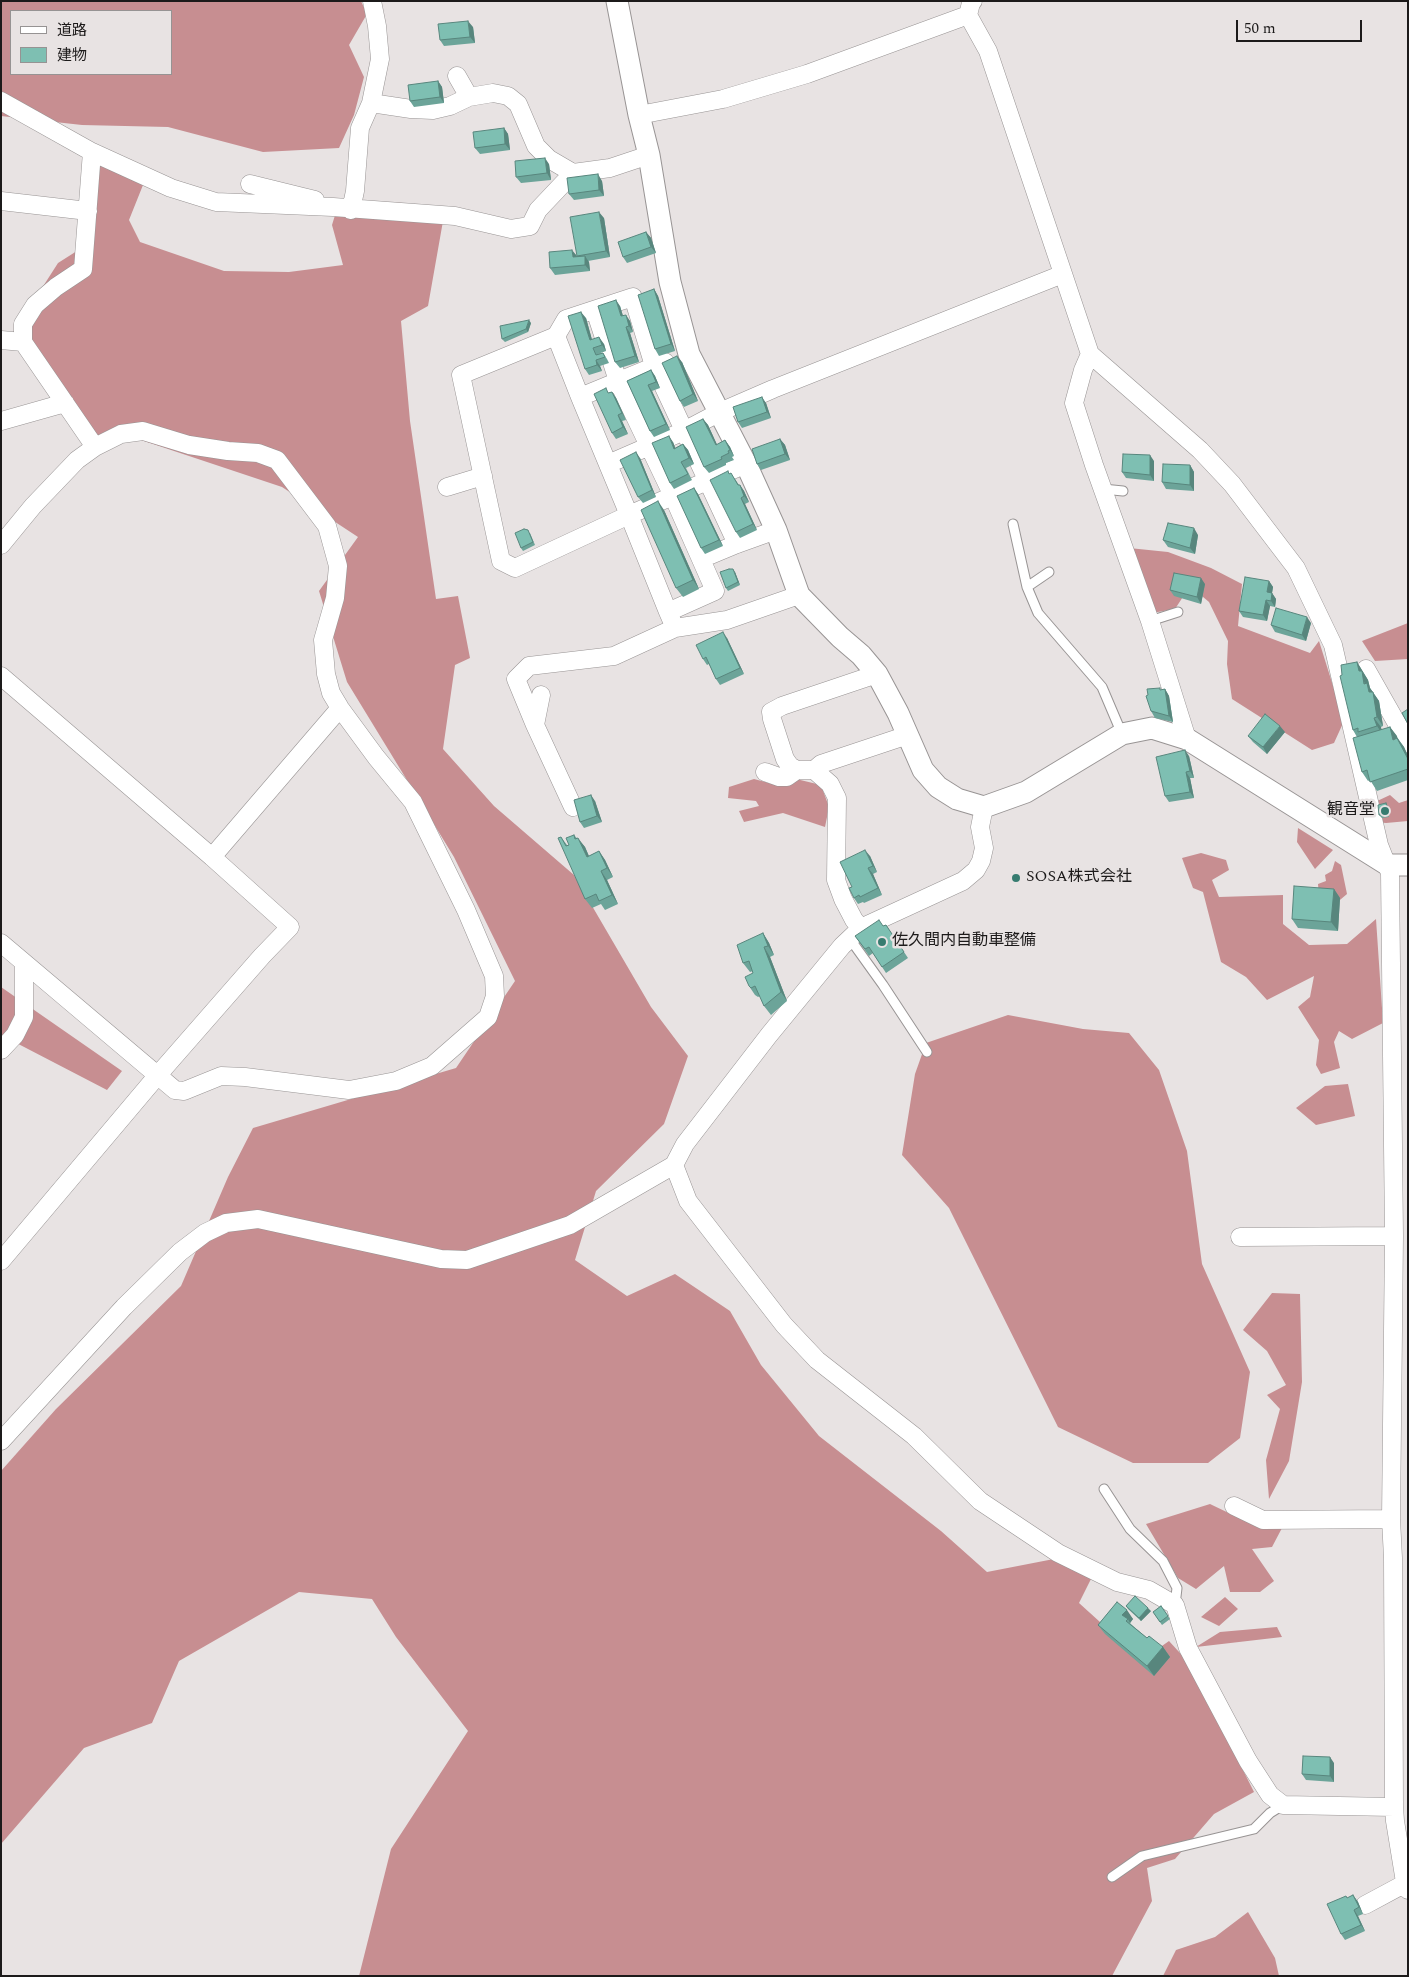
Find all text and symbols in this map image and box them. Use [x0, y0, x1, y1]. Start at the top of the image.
legend [10, 10, 172, 75]
scale bar [1239, 10, 1365, 42]
text: 50 m [1244, 17, 1276, 40]
text: 道路 [57, 19, 87, 42]
text: 建物 [57, 44, 87, 67]
place label: 観音堂 [1327, 801, 1375, 821]
marker: 観音堂 [1379, 805, 1391, 817]
place label: SOSA株式会社 [1026, 868, 1132, 888]
marker: SOSA株式会社 [1010, 872, 1022, 884]
place label: 佐久間内自動車整備 [892, 932, 1036, 952]
marker: 佐久間内自動車整備 [876, 936, 888, 948]

